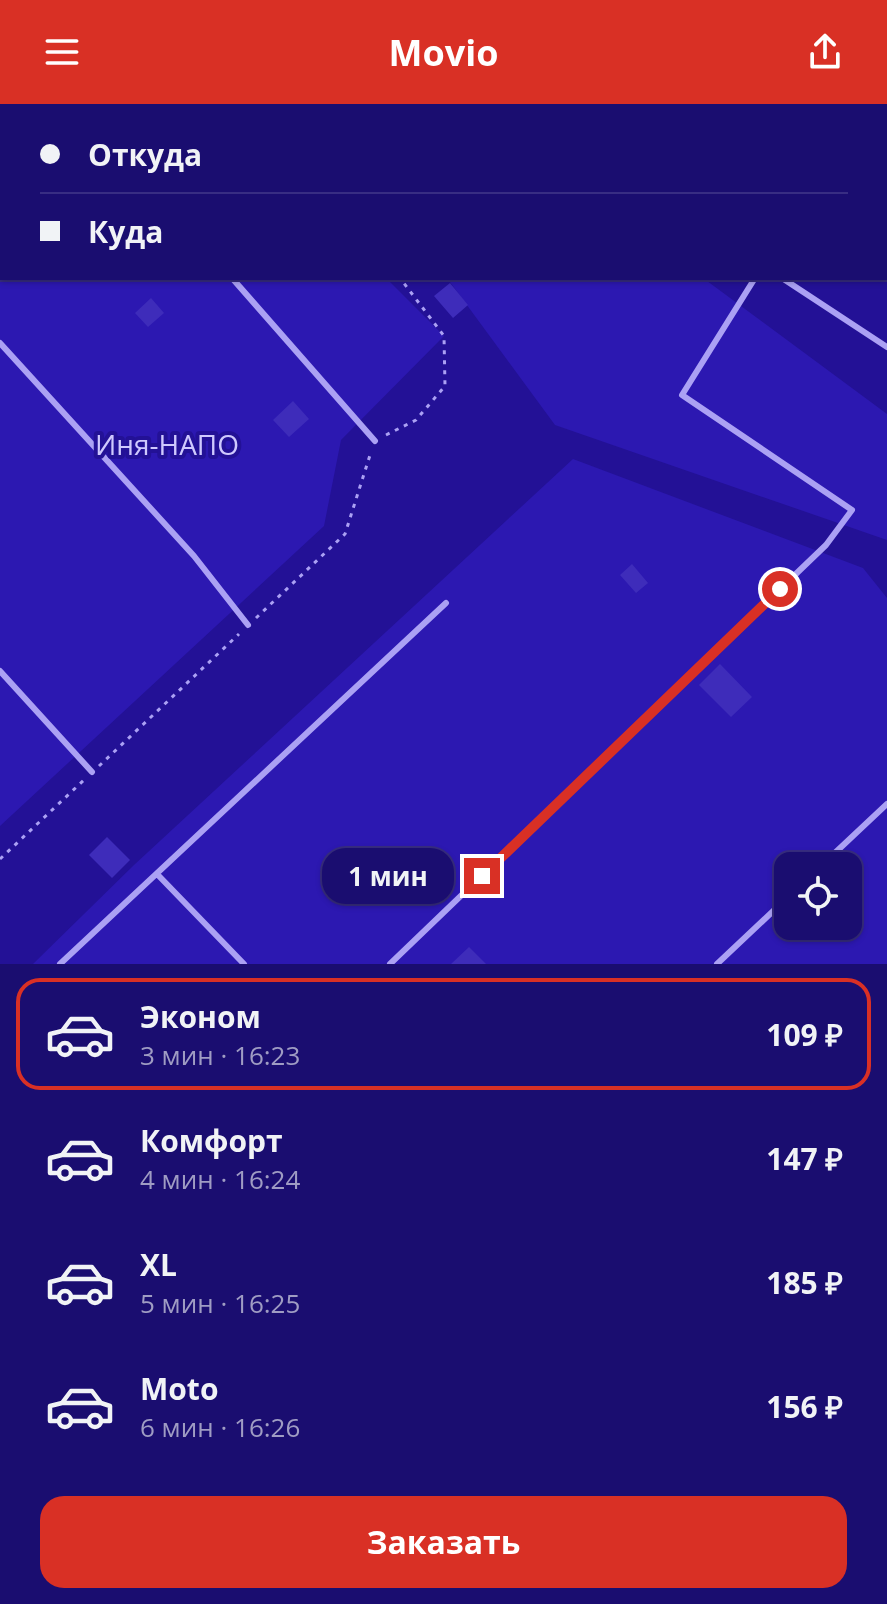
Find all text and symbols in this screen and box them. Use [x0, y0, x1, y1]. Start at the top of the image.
text: Movio [389, 28, 499, 77]
icon: menu [40, 30, 84, 74]
icon: share [803, 30, 847, 74]
text: Откуда [88, 134, 202, 175]
text: Куда [88, 211, 163, 252]
park label: Иня-НАПО [95, 425, 239, 463]
route start [762, 571, 798, 607]
callout: 1 мин [322, 848, 454, 904]
map controls [774, 852, 862, 940]
button: locate [774, 852, 862, 940]
text: 1 мин [348, 858, 428, 894]
route end [464, 858, 500, 894]
text: Эконом [140, 996, 261, 1037]
icon: car [44, 998, 116, 1070]
text: 109 ₽ [766, 1014, 843, 1055]
text: 3 мин · 16:23 [140, 1037, 300, 1073]
text: Комфорт [140, 1120, 283, 1161]
icon: car [44, 1122, 116, 1194]
text: 147 ₽ [766, 1138, 843, 1179]
text: 4 мин · 16:24 [140, 1161, 300, 1197]
text: XL [140, 1244, 177, 1285]
icon: car [44, 1246, 116, 1318]
text: 185 ₽ [766, 1262, 843, 1303]
text: 5 мин · 16:25 [140, 1285, 300, 1321]
text: Moto [140, 1368, 218, 1409]
icon: car [44, 1370, 116, 1442]
text: 156 ₽ [766, 1386, 843, 1427]
text: 6 мин · 16:26 [140, 1409, 300, 1445]
button: Заказать [40, 1496, 847, 1588]

